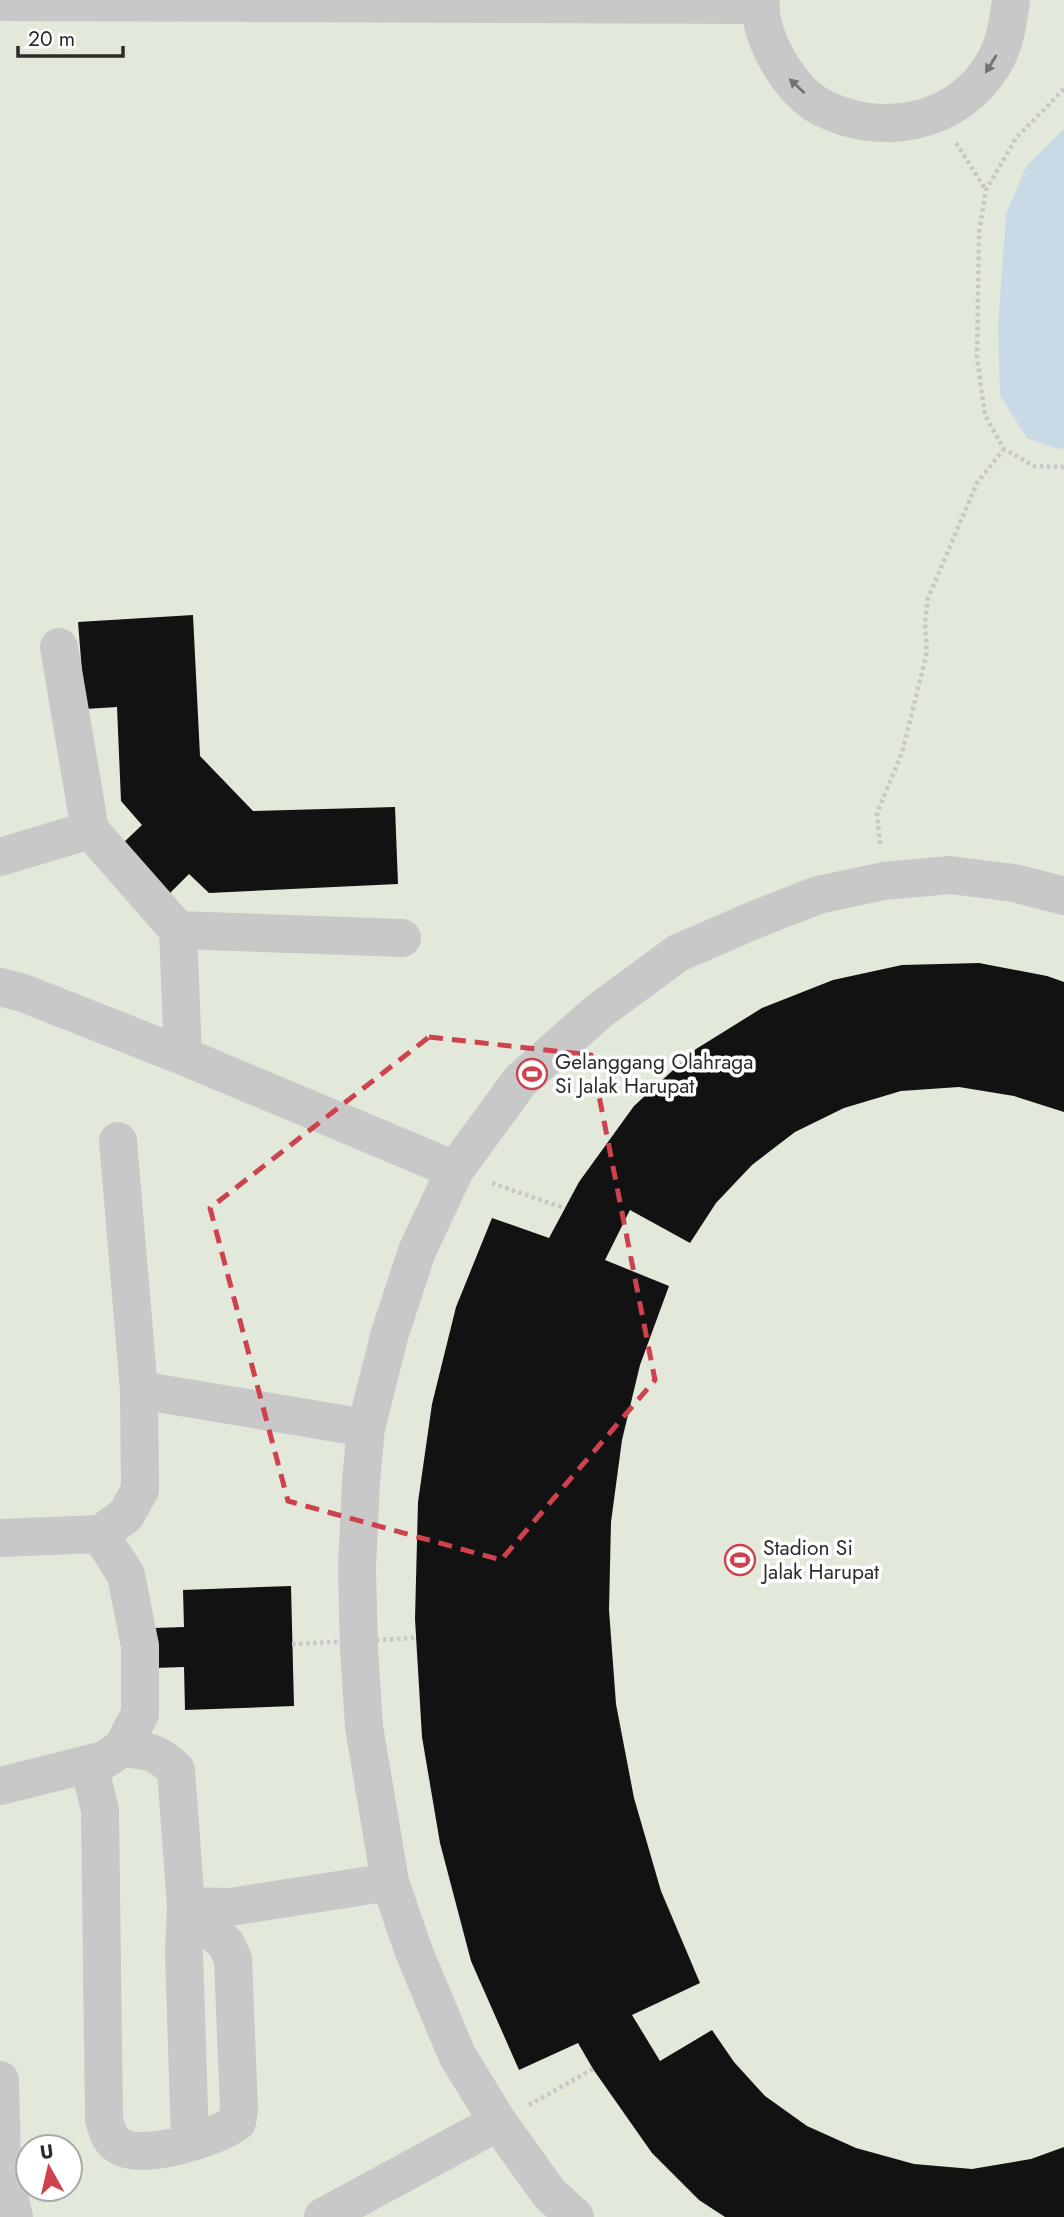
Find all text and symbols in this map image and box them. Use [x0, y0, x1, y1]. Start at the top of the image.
scale bar [18, 14, 122, 58]
text: 20 m [28, 24, 75, 54]
one-way arrow [985, 54, 998, 74]
one-way arrow [788, 78, 806, 94]
place label: Gelanggang Olahraga Si Jalak Harupat [555, 1047, 753, 1101]
sports icon: Gelanggang Olahraga Si Jalak Harupat [515, 1057, 549, 1091]
place label: Stadion Si Jalak Harupat [760, 1533, 879, 1587]
sports icon: Stadion Si Jalak Harupat [723, 1543, 757, 1577]
north arrow [14, 2133, 84, 2203]
text: U [38, 2137, 55, 2166]

